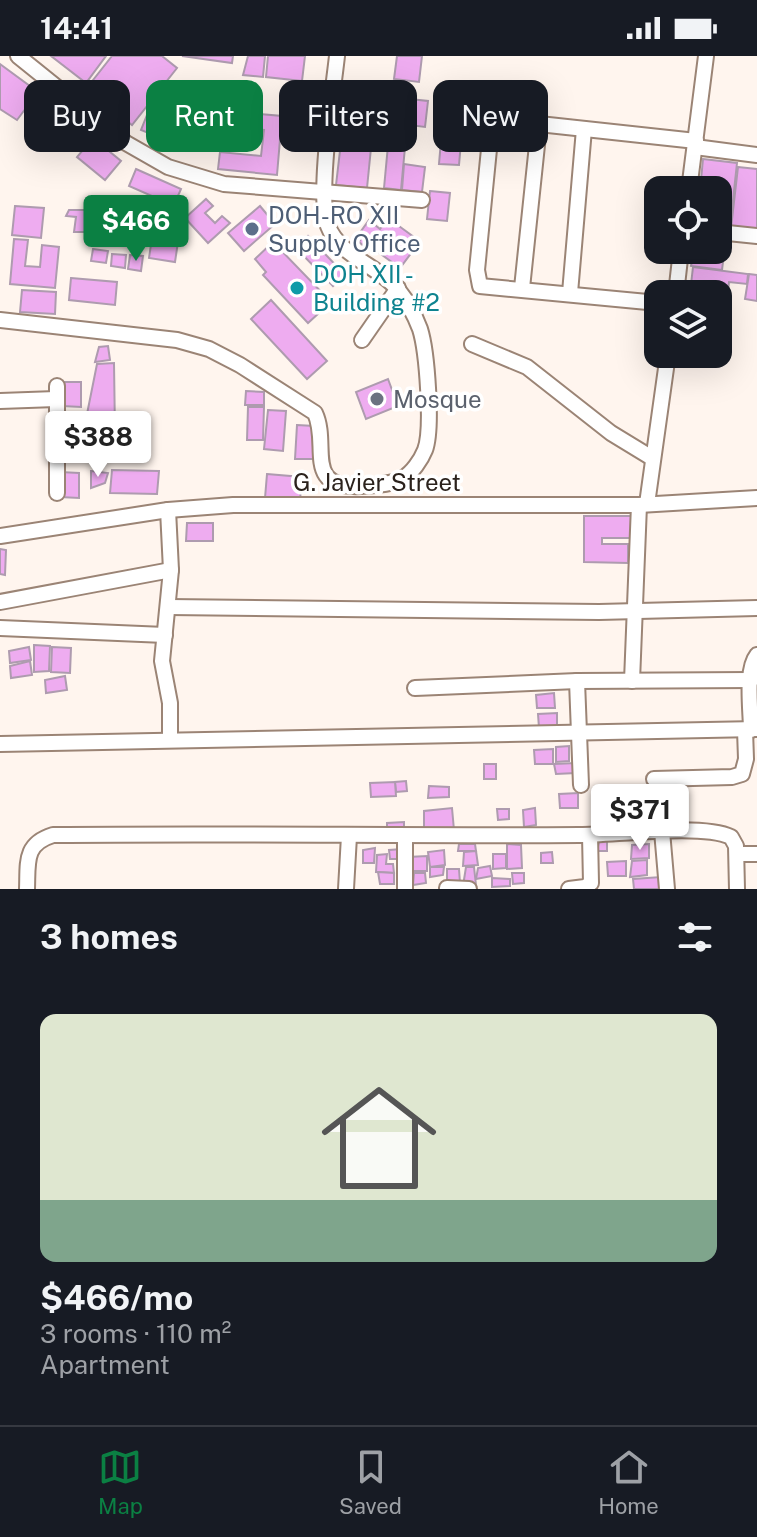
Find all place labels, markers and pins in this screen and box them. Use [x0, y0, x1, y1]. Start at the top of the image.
pin: $466 [89, 195, 183, 263]
place label: DOH-RO XII Supply Office [268, 201, 421, 257]
marker: DOH-RO XII Supply Office [243, 220, 261, 238]
place label: DOH XII - Building #2 [313, 260, 440, 316]
marker: DOH XII - Building #2 [288, 279, 306, 297]
place label: Mosque [393, 385, 482, 413]
marker: Mosque [368, 390, 386, 408]
pin: $388 [51, 411, 145, 479]
pin: $371 [593, 784, 687, 852]

